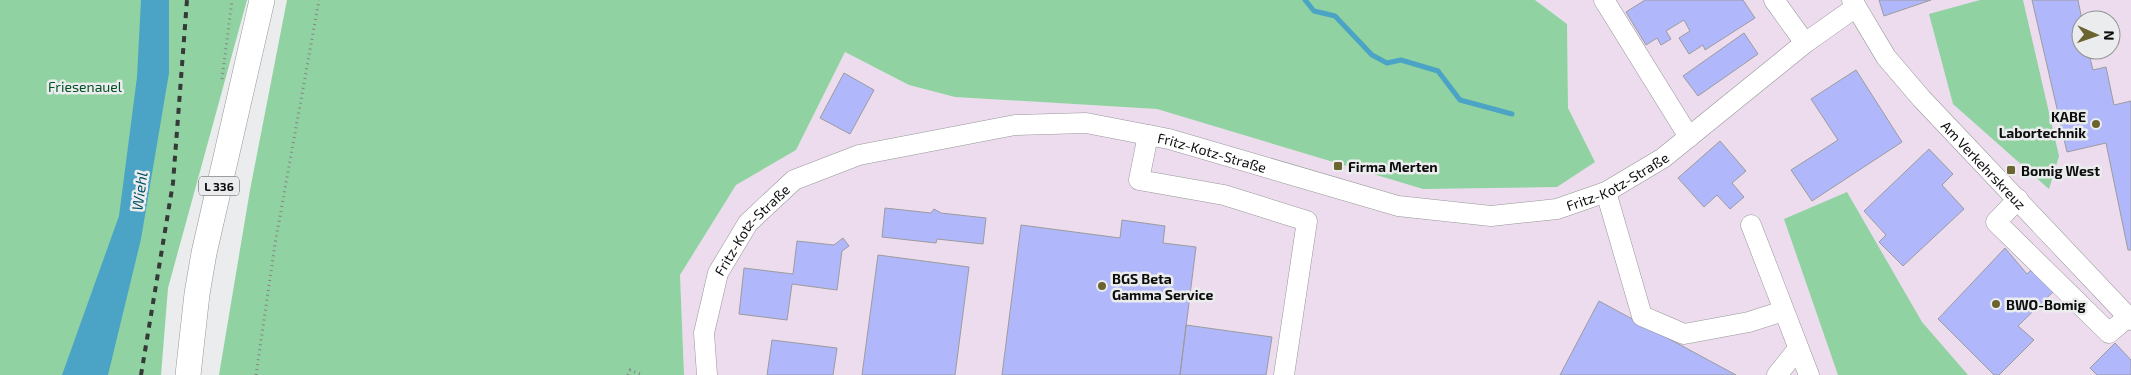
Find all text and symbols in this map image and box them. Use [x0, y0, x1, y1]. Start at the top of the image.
north arrow [2071, 10, 2121, 60]
text: N [2101, 30, 2118, 41]
park label: Friesenauel [48, 78, 123, 95]
place label: KABE Labortechnik [1999, 108, 2086, 141]
street label: Am Verkehrskreuz [1938, 117, 2030, 212]
marker: KABE Labortechnik [2090, 118, 2102, 130]
street label: Fritz-Kotz-Straße [1156, 128, 1269, 176]
street label: Fritz-Kotz-Straße [1564, 149, 1672, 214]
place label: Firma Merten [1348, 158, 1438, 175]
marker: Firma Merten [1332, 160, 1344, 172]
place label: Bomig West [2021, 162, 2100, 179]
marker: Bomig West [2005, 164, 2017, 176]
water label: Wiehl [127, 170, 151, 212]
road number: L 336 [199, 177, 239, 196]
street label: Fritz-Kotz-Straße [710, 180, 793, 278]
place label: BGS Beta Gamma Service [1112, 270, 1214, 303]
marker: BGS Beta Gamma Service [1096, 280, 1108, 292]
place label: BWO-Bomig [2006, 296, 2086, 313]
marker: BWO-Bomig [1990, 298, 2002, 310]

